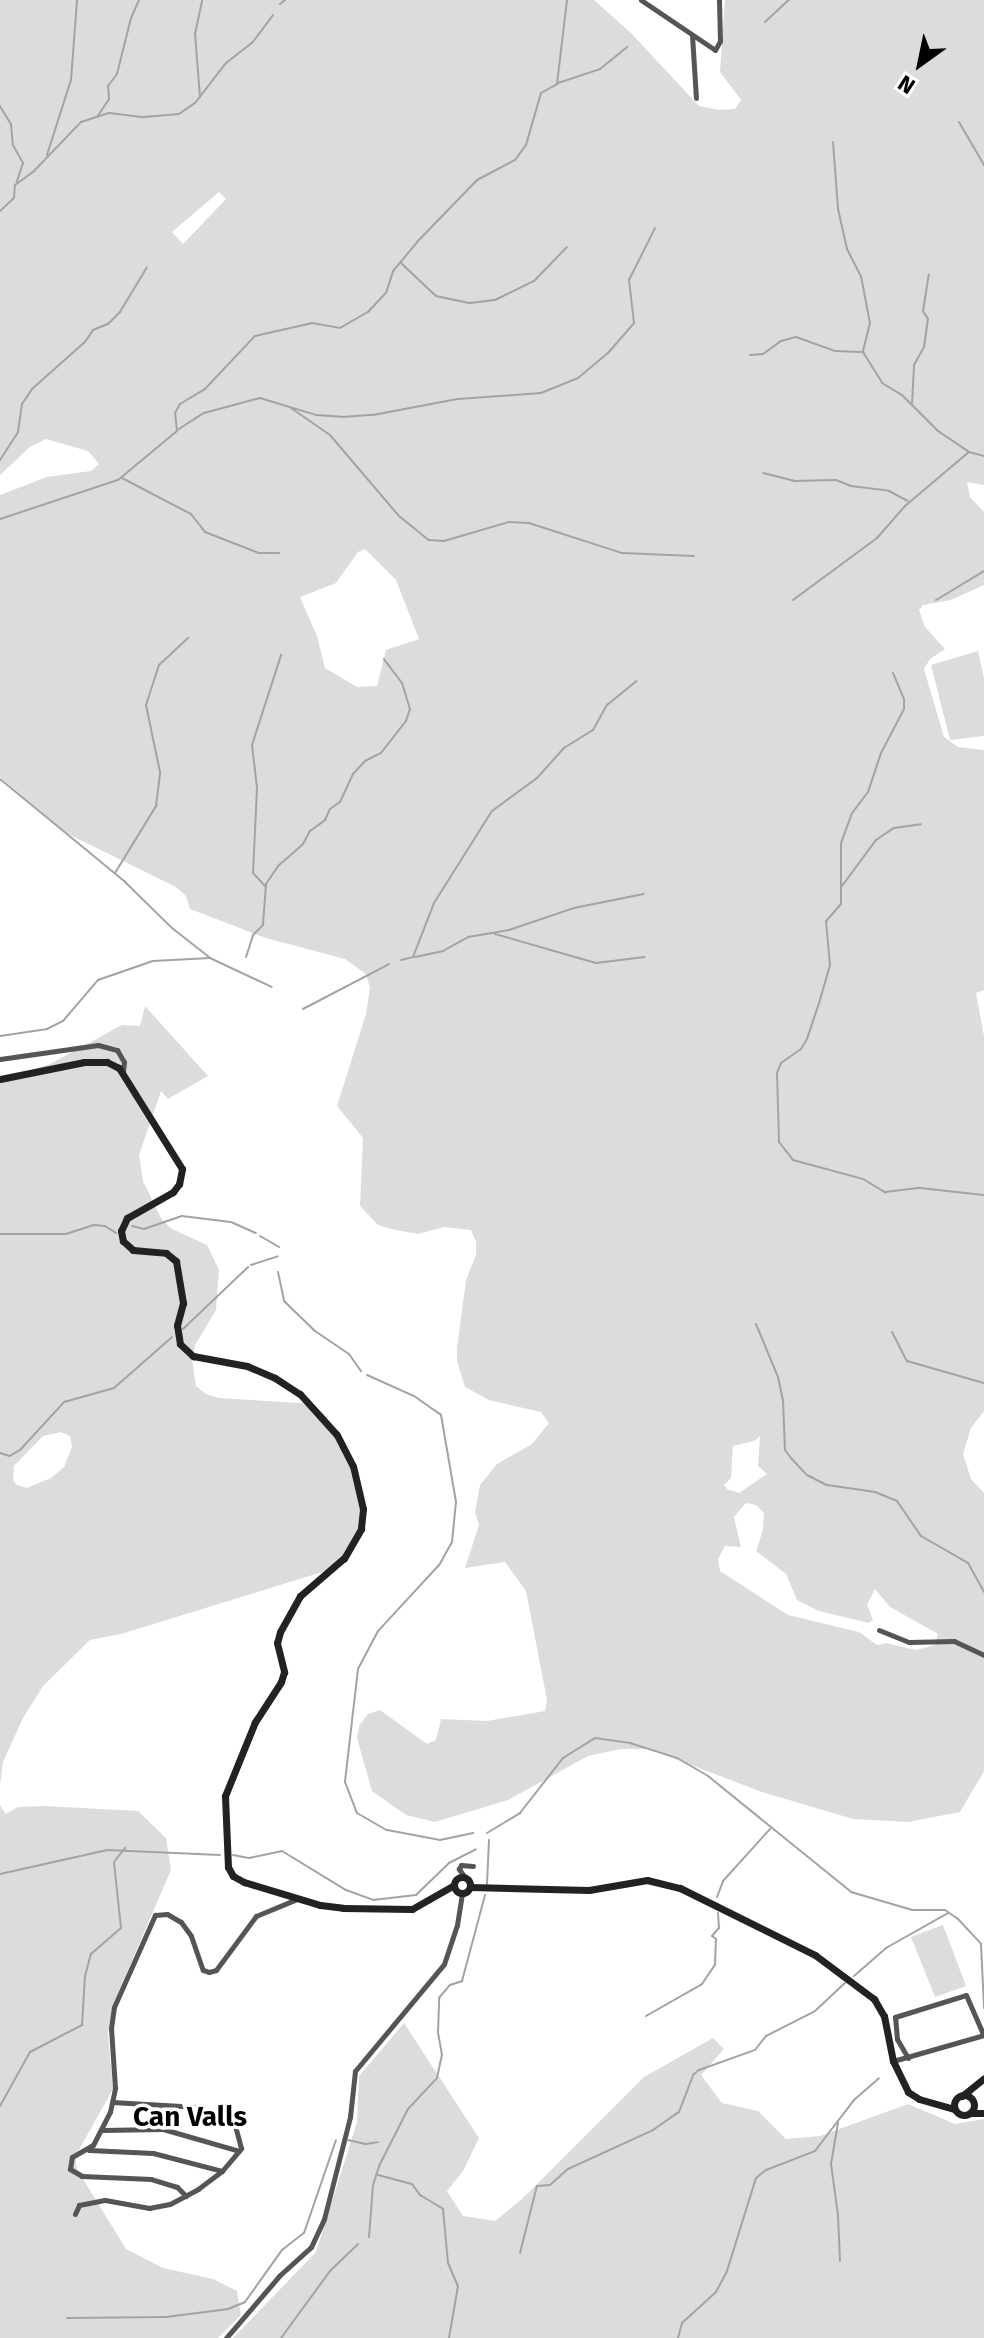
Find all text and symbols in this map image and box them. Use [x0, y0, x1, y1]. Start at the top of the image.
north arrow [880, 24, 960, 104]
text: N [893, 69, 920, 100]
district label: Can Valls [133, 2100, 247, 2134]

